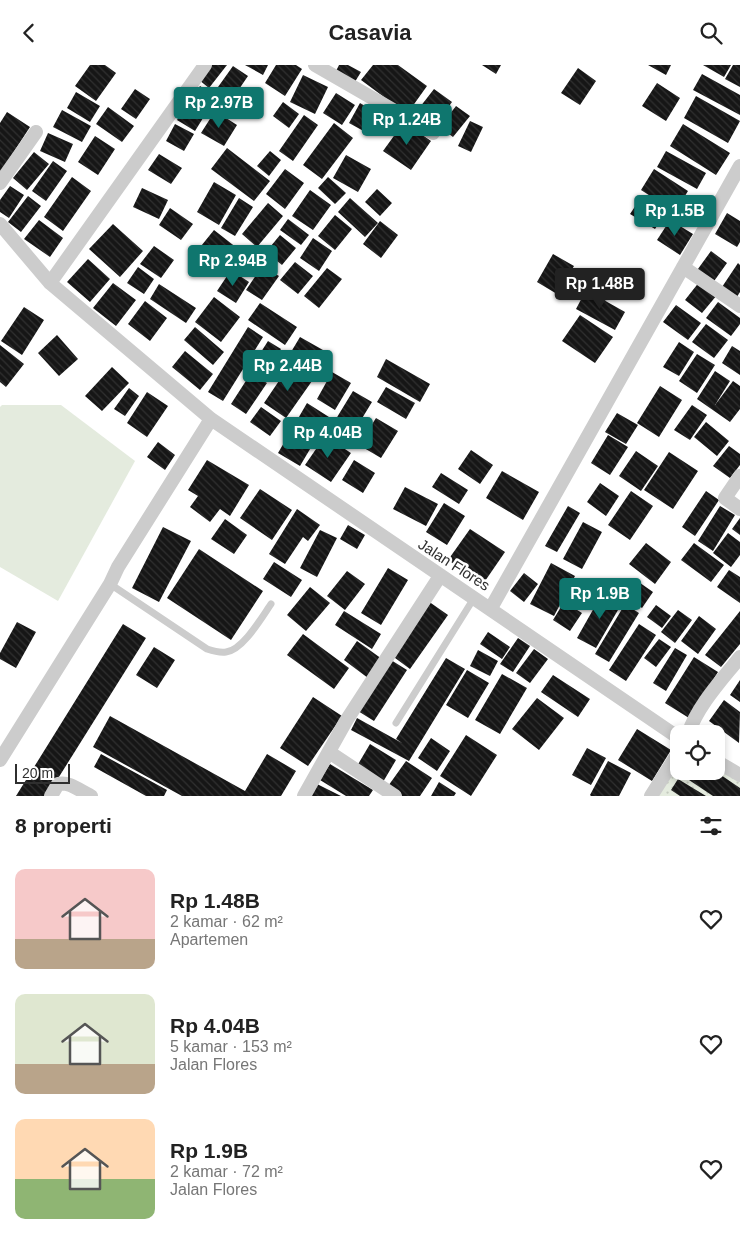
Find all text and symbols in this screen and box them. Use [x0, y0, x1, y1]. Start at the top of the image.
icon: back [15, 19, 43, 47]
icon: search [697, 19, 725, 47]
text: Casavia [328, 20, 412, 45]
pin: Rp 2.97B [167, 87, 271, 129]
text: Rp 2.97B [185, 94, 253, 111]
pin: Rp 1.24B [355, 103, 459, 146]
text: Rp 1.24B [373, 111, 441, 128]
pin: Rp 1.5B [629, 195, 721, 237]
text: Rp 1.5B [645, 202, 705, 219]
pin: Rp 2.94B [181, 245, 285, 287]
text: Rp 2.94B [199, 252, 267, 269]
pin: Rp 1.48B [548, 267, 652, 310]
text: Rp 1.48B [566, 275, 634, 292]
pin: Rp 2.44B [236, 349, 340, 392]
text: Rp 2.44B [254, 357, 322, 374]
pin: Rp 4.04B [276, 417, 380, 459]
text: Rp 4.04B [294, 424, 362, 441]
street label: Jalan Flores [415, 535, 493, 594]
pin: Rp 1.9B [554, 577, 646, 620]
text: Rp 1.9B [570, 585, 630, 602]
map controls [670, 725, 725, 780]
button: locate [670, 725, 725, 780]
scale bar [15, 761, 70, 784]
text: 20 m [22, 765, 53, 781]
icon: filters [697, 812, 725, 840]
text: 8 properti [15, 814, 112, 837]
icon: home [55, 889, 115, 949]
text: Rp 1.48B [170, 889, 260, 912]
icon: heart [697, 905, 725, 933]
text: 2 kamar · 62 m² [170, 913, 283, 930]
text: Apartemen [170, 931, 248, 948]
icon: home [55, 1014, 115, 1074]
text: Rp 4.04B [170, 1014, 260, 1037]
icon: heart [697, 1030, 725, 1058]
text: 5 kamar · 153 m² [170, 1038, 292, 1055]
text: Jalan Flores [170, 1056, 257, 1073]
icon: home [55, 1139, 115, 1199]
text: Rp 1.9B [170, 1139, 248, 1162]
icon: heart [697, 1155, 725, 1183]
text: 2 kamar · 72 m² [170, 1163, 283, 1180]
text: Jalan Flores [170, 1181, 257, 1198]

